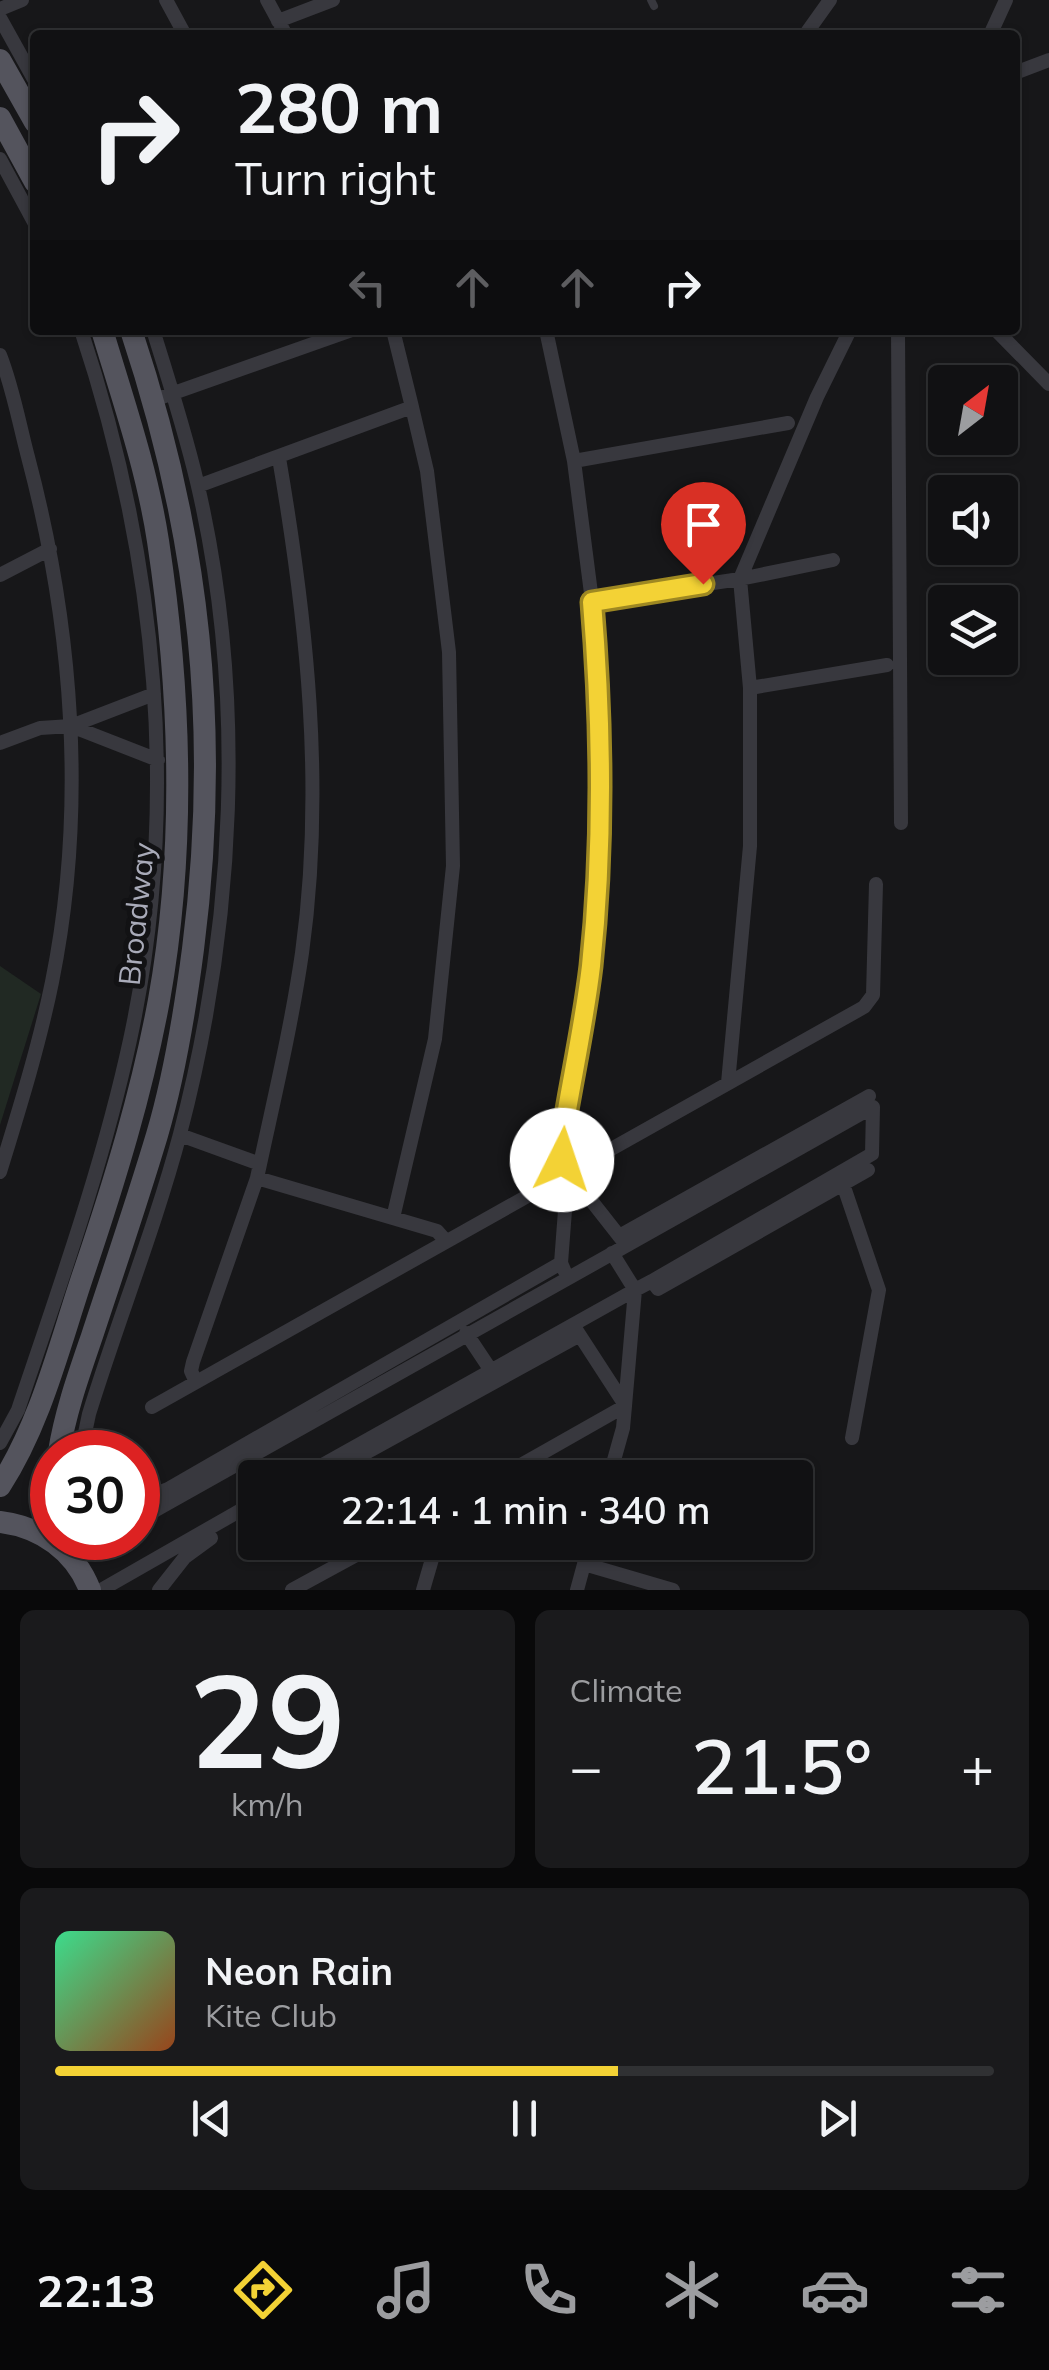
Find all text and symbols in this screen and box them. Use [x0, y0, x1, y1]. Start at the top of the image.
text: 280 m [235, 63, 443, 151]
icon: right [70, 70, 200, 200]
text: Turn right [235, 150, 436, 206]
icon: left [340, 260, 395, 315]
icon: ahead [445, 260, 500, 315]
icon: ahead [550, 260, 605, 315]
icon: right [655, 260, 710, 315]
north arrow [928, 365, 1018, 455]
map controls [928, 365, 1018, 675]
button: sound [928, 475, 1018, 565]
pin [661, 482, 746, 585]
icon: arrive [676, 497, 731, 552]
button: layers [928, 585, 1018, 675]
street label: Broadway [110, 840, 162, 987]
position arrow [510, 1108, 614, 1212]
speed limit sign: 30 [30, 1430, 160, 1560]
text: 22:14 · 1 min · 340 m [340, 1486, 711, 1534]
text: 29 [189, 1637, 345, 1801]
text: Climate [570, 1670, 682, 1710]
text: 21.5° [691, 1719, 872, 1813]
text: − [570, 1732, 603, 1801]
text: + [961, 1732, 994, 1801]
text: km/h [231, 1784, 303, 1824]
text: Neon Rain [205, 1947, 393, 1995]
text: Kite Club [205, 1995, 337, 2035]
icon: previous [184, 2091, 239, 2146]
icon: pause [497, 2091, 552, 2146]
icon: next [810, 2091, 865, 2146]
icon: directions [228, 2255, 298, 2325]
icon: music [371, 2255, 441, 2325]
icon: phone [514, 2255, 584, 2325]
icon: climate [657, 2255, 727, 2325]
icon: car [800, 2255, 870, 2325]
icon: filters [943, 2255, 1013, 2325]
text: 22:13 [36, 2262, 156, 2318]

